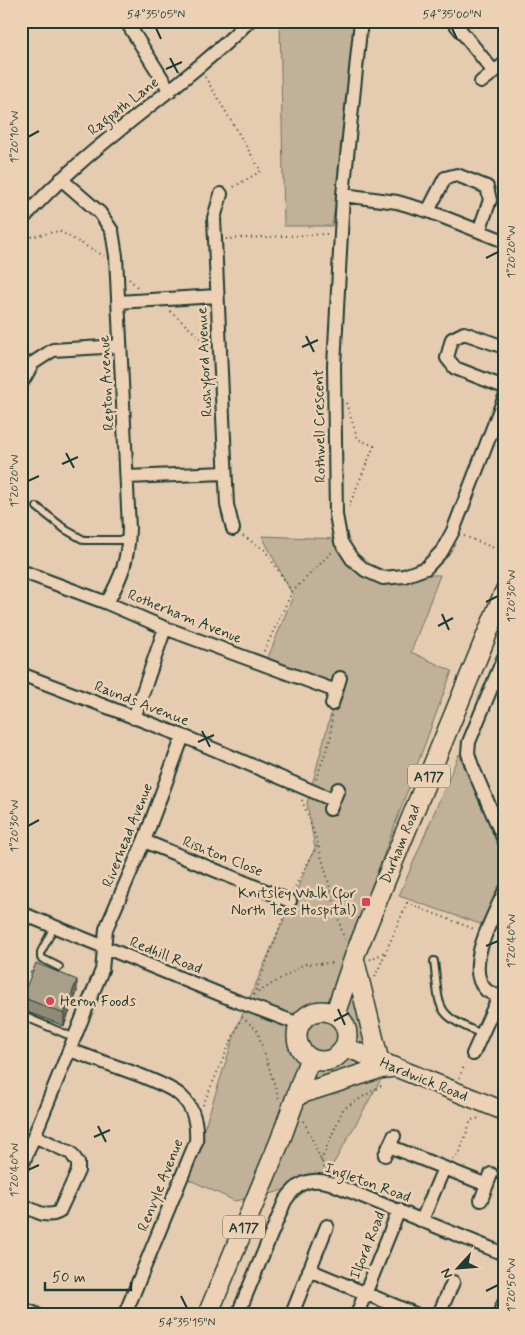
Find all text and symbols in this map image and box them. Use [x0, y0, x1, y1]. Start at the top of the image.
text: 54°35'05"N [127, 7, 185, 23]
text: 54°35'00"N [423, 7, 481, 23]
street label: Ragpath Lane [84, 73, 164, 142]
text: 1°20'10"W [7, 111, 23, 163]
text: 1°20'20"W [504, 226, 520, 278]
street label: Rushyford Avenue [192, 306, 220, 417]
street label: Repton Avenue [95, 335, 119, 431]
street label: Rothwell Crescent [309, 369, 331, 483]
text: 1°20'20"W [7, 455, 23, 507]
text: 1°20'30"W [504, 570, 520, 622]
street label: Rotherham Avenue [125, 585, 245, 649]
street label: Raunds Avenue [91, 677, 192, 731]
road number: A177 [408, 764, 450, 788]
street label: Riverhead Avenue [98, 780, 158, 891]
text: 1°20'30"W [7, 800, 23, 852]
street label: Durham Road [376, 802, 426, 887]
street label: Rishton Close [179, 832, 266, 882]
place label: Knitsley Walk (for North Tees Hospital) [231, 884, 357, 921]
marker: Knitsley Walk (for North Tees Hospital) [360, 896, 372, 908]
text: 1°20'40"W [504, 914, 520, 968]
street label: Redhill Road [127, 932, 205, 980]
place label: Heron Foods [60, 992, 136, 1012]
marker: Heron Foods [44, 995, 56, 1007]
street label: Hardwick Road [377, 1053, 471, 1107]
street label: Renvyle Avenue [133, 1136, 189, 1235]
text: 1°20'40"W [7, 1143, 23, 1197]
street label: Ingleton Road [322, 1158, 413, 1209]
street label: Ilford Road [345, 1208, 392, 1283]
road number: A177 [223, 1216, 265, 1238]
north arrow [432, 1242, 482, 1292]
text: 1°20'50"W [504, 1258, 520, 1312]
scale bar [45, 1260, 131, 1292]
text: N [437, 1265, 457, 1281]
text: 50 m [52, 1268, 86, 1288]
text: 54°35'15"N [158, 1315, 216, 1331]

